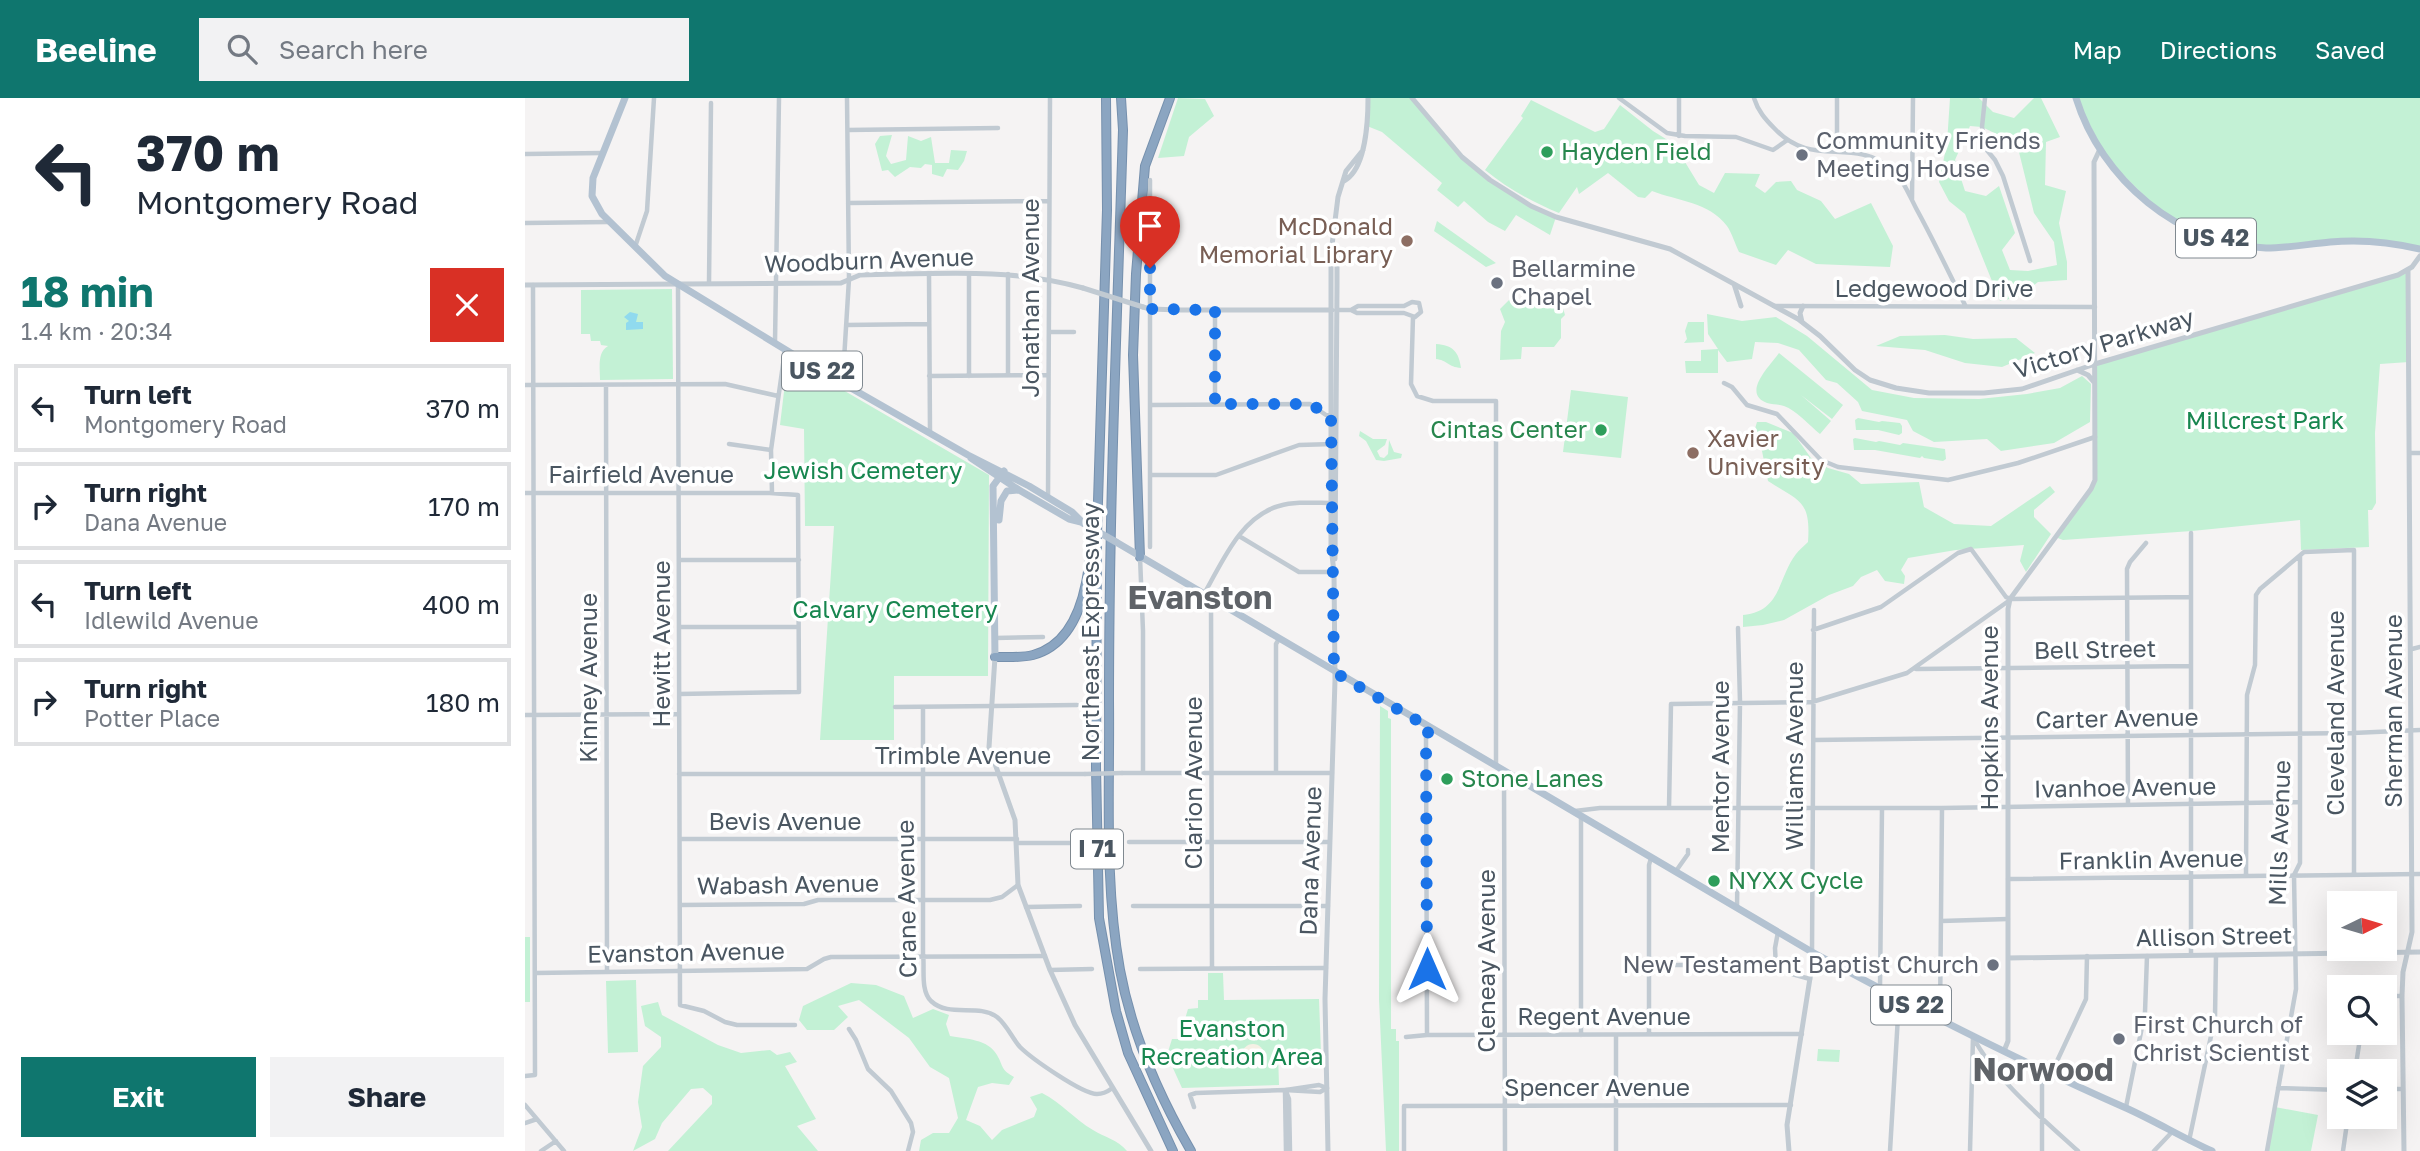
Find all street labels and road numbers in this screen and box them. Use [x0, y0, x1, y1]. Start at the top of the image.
street label: Jonathan Avenue [1015, 198, 1044, 398]
road number: US 42 [2176, 218, 2256, 258]
street label: Woodburn Avenue [764, 241, 974, 278]
street label: Ledgewood Drive [1835, 273, 2033, 302]
street label: Victory Parkway [2010, 301, 2197, 384]
road number: US 22 [782, 352, 862, 390]
street label: Fairfield Avenue [548, 459, 734, 488]
street label: Northeast Expressway [1075, 502, 1104, 762]
street label: Hewitt Avenue [646, 560, 675, 728]
street label: Kinney Avenue [573, 593, 602, 763]
street label: Cleveland Avenue [2320, 610, 2349, 816]
street label: Sherman Avenue [2378, 614, 2407, 808]
street label: Hopkins Avenue [1974, 625, 2003, 811]
street label: Bell Street [2034, 633, 2156, 664]
street label: Williams Avenue [1779, 661, 1808, 851]
street label: Mentor Avenue [1705, 680, 1734, 854]
street label: Clarion Avenue [1178, 696, 1207, 870]
street label: Carter Avenue [2035, 702, 2199, 733]
street label: Trimble Avenue [875, 740, 1051, 769]
street label: Mills Avenue [2261, 760, 2296, 906]
street label: Ivanhoe Avenue [2034, 770, 2216, 803]
street label: Dana Avenue [1292, 786, 1327, 936]
street label: Bevis Avenue [709, 806, 861, 835]
street label: Crane Avenue [890, 820, 921, 978]
road number: I 71 [1071, 830, 1123, 869]
street label: Franklin Avenue [2058, 842, 2244, 875]
street label: Wabash Avenue [697, 867, 879, 900]
street label: Cleneay Avenue [1471, 869, 1500, 1053]
street label: Allison Street [2136, 920, 2292, 951]
street label: Evanston Avenue [587, 935, 785, 968]
road number: US 22 [1871, 986, 1951, 1024]
street label: Regent Avenue [1517, 1001, 1691, 1030]
street label: Spencer Avenue [1504, 1072, 1690, 1101]

